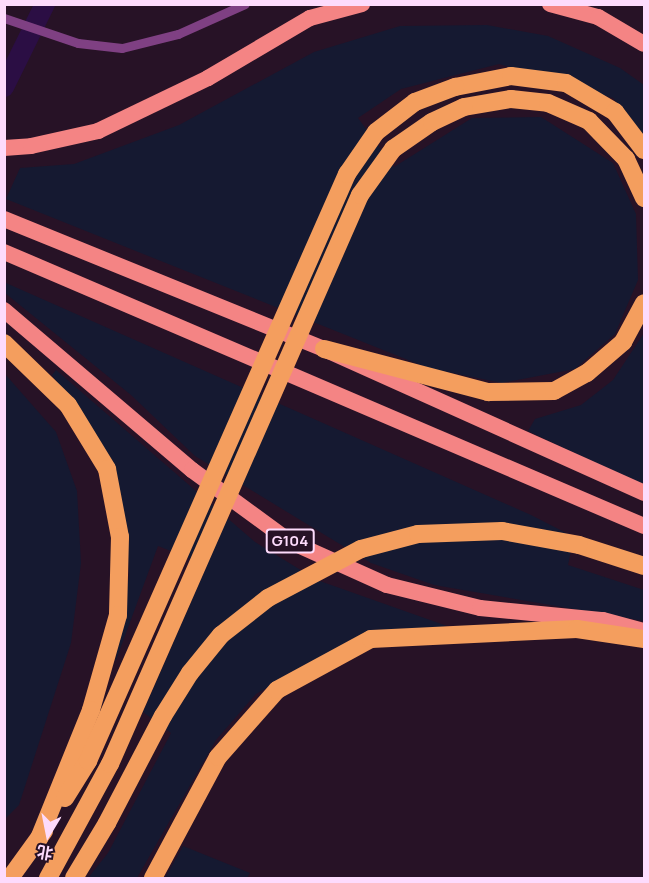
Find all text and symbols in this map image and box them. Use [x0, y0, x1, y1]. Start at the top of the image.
road number: G104 [264, 529, 316, 553]
north arrow [18, 805, 78, 865]
text: 北 [35, 841, 55, 865]

